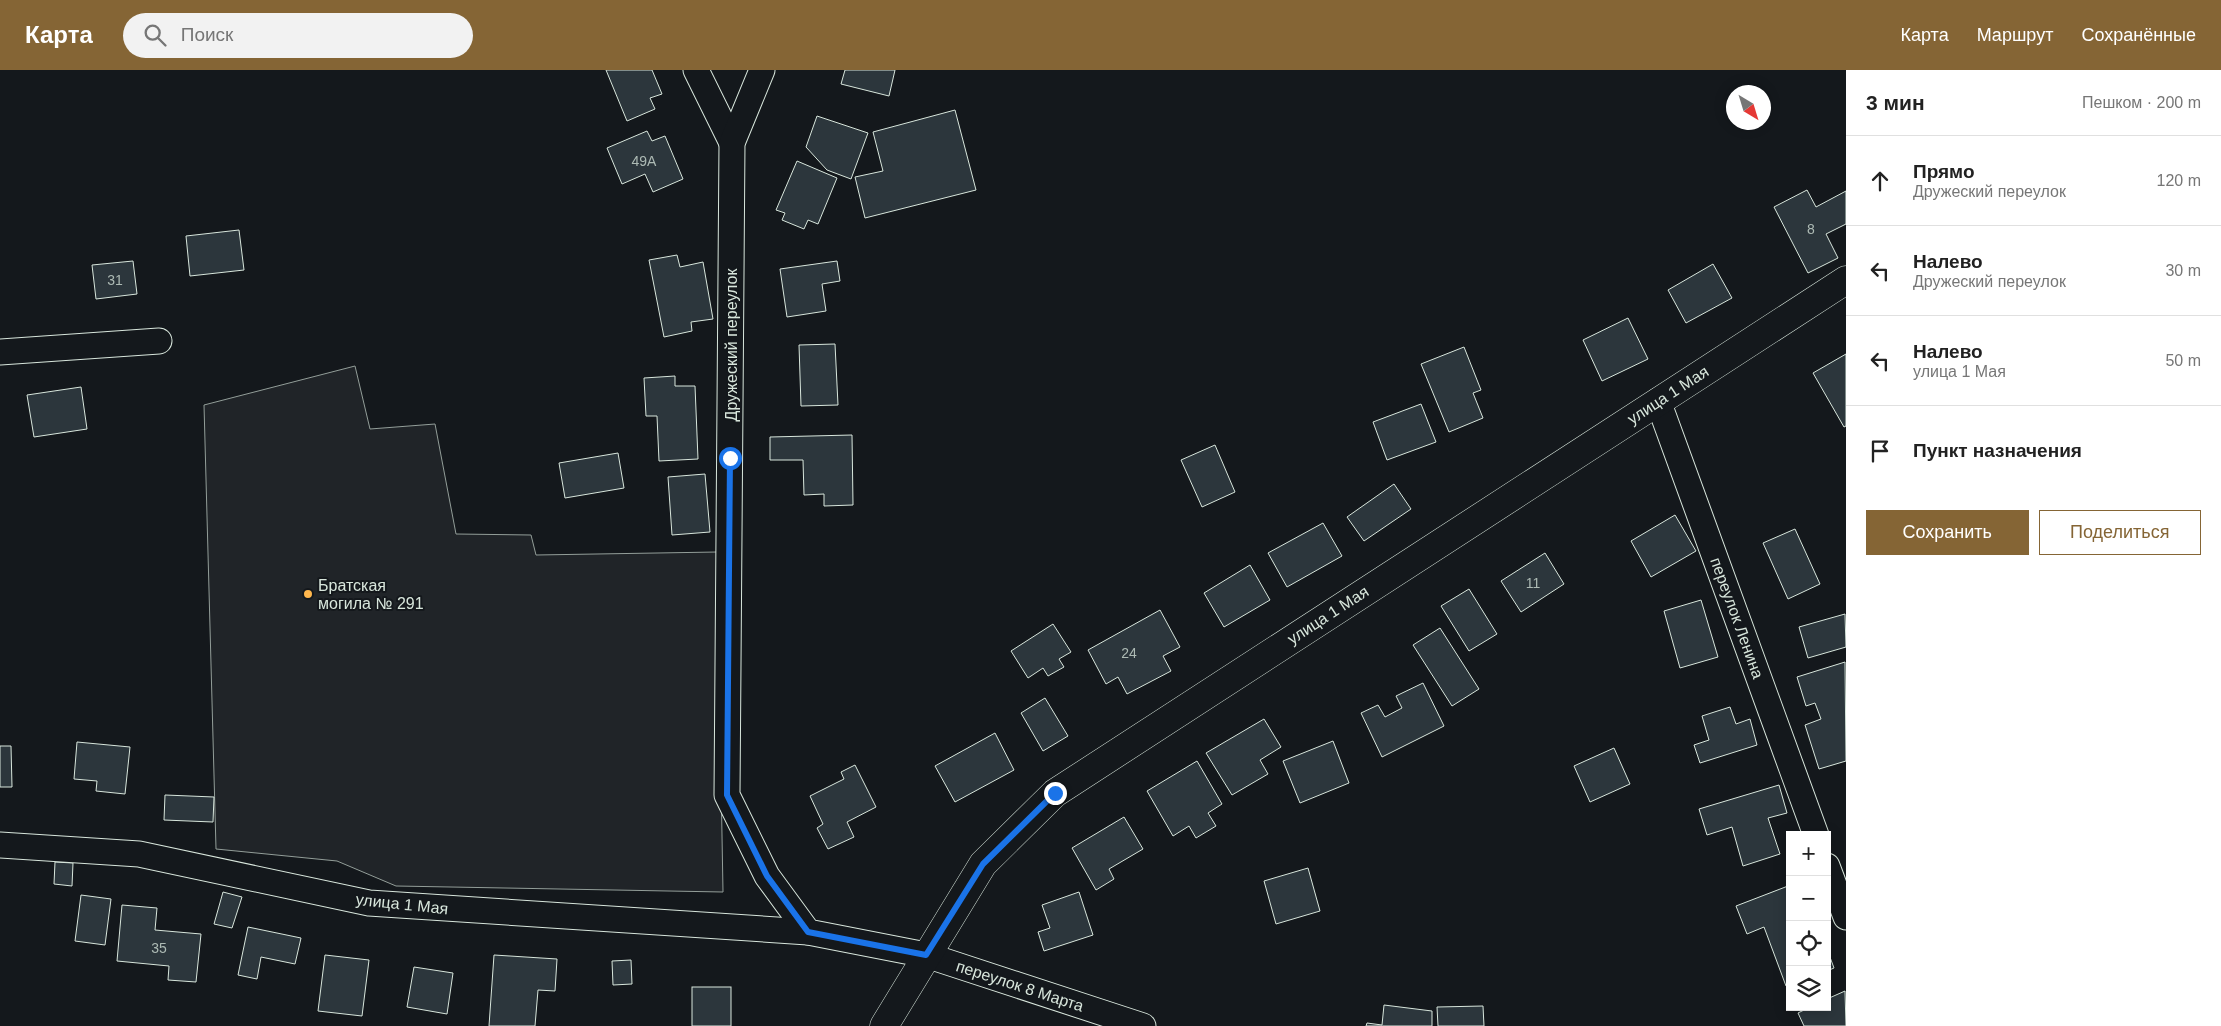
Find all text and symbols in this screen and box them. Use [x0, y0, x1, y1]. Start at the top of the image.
search box [123, 13, 473, 58]
text: Карта [25, 21, 93, 48]
icon: search [141, 21, 169, 49]
text: Поиск [181, 24, 233, 45]
text: Карта [1901, 25, 1949, 45]
text: Маршрут [1977, 25, 2053, 45]
text: Сохранённые [2081, 25, 2196, 45]
north arrow [1726, 85, 1771, 130]
text: 3 мин [1866, 91, 1925, 114]
text: Пешком · 200 m [2082, 94, 2201, 111]
house number: 49А [632, 153, 657, 169]
text: Прямо [1913, 161, 1975, 182]
icon: ahead [1866, 167, 1894, 195]
text: 120 m [2157, 172, 2201, 189]
text: Дружеский переулок [1913, 183, 2066, 200]
house number: 8 [1807, 221, 1815, 237]
text: Налево [1913, 251, 1983, 272]
icon: left [1866, 257, 1894, 285]
text: 30 m [2165, 262, 2201, 279]
street label: Дружеский переулок [723, 268, 740, 421]
house number: 31 [107, 272, 123, 288]
text: Дружеский переулок [1913, 273, 2066, 290]
text: Налево [1913, 341, 1983, 362]
icon: left [1866, 347, 1894, 375]
text: 50 m [2165, 352, 2201, 369]
street label: улица 1 Мая [1624, 363, 1712, 427]
text: улица 1 Мая [1913, 363, 2006, 380]
icon: arrive [1866, 437, 1894, 465]
text: Пункт назначения [1913, 440, 2082, 461]
route start [719, 447, 742, 470]
button: Сохранить [1866, 510, 2029, 555]
button: Поделиться [2039, 510, 2201, 555]
street label: переулок Ленина [1707, 555, 1767, 681]
house number: 11 [1526, 575, 1540, 591]
place label: Братская могила № 291 [318, 577, 424, 612]
street label: улица 1 Мая [1284, 583, 1372, 647]
marker: Братская могила № 291 [302, 588, 314, 600]
house number: 24 [1121, 645, 1137, 661]
route end [1044, 782, 1067, 805]
map controls [1786, 831, 1831, 1011]
button: + [1786, 831, 1831, 876]
button: − [1786, 876, 1831, 921]
street label: улица 1 Мая [355, 891, 449, 917]
button: locate [1786, 921, 1831, 966]
house number: 35 [151, 940, 167, 956]
street label: переулок 8 Марта [954, 957, 1086, 1015]
button: layers [1786, 966, 1831, 1011]

